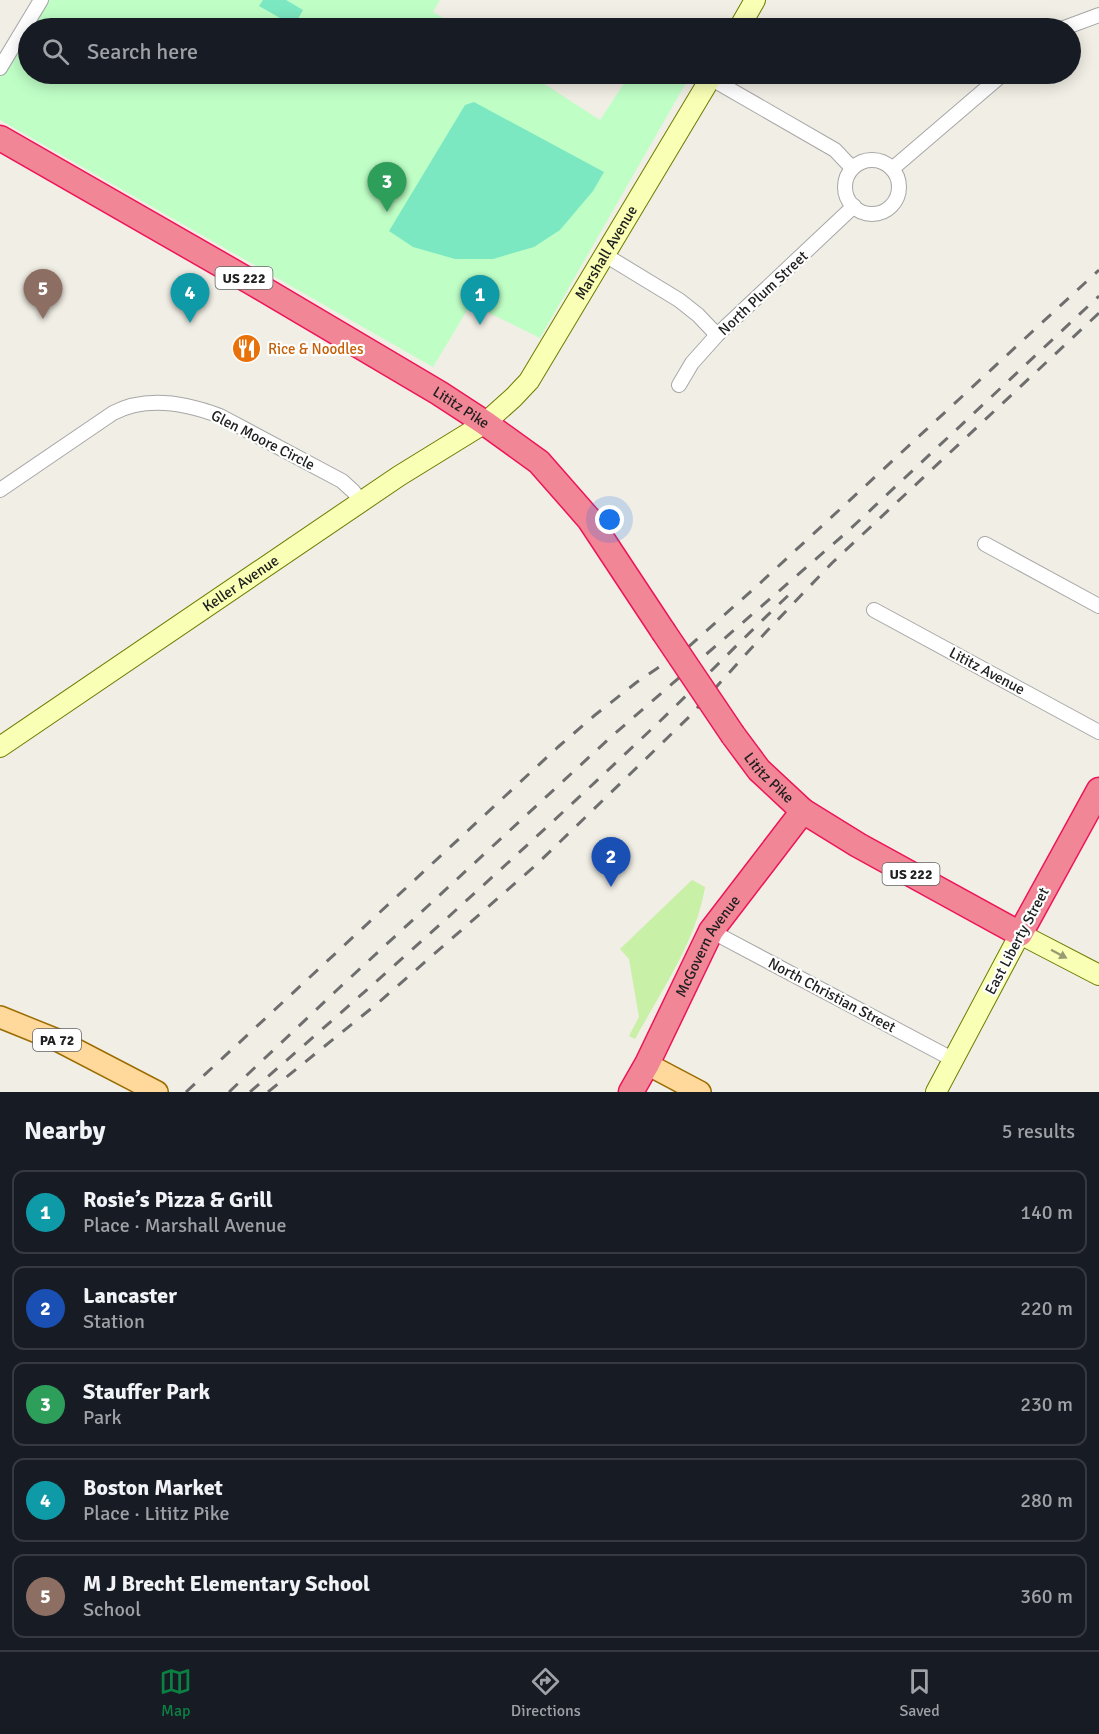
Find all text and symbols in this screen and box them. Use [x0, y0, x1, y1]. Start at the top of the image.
search box [18, 18, 1081, 84]
icon: search [39, 35, 72, 68]
text: Search here [87, 38, 198, 65]
pin: 3 [368, 162, 406, 212]
street label: Marshall Avenue [571, 202, 641, 303]
street label: North Plum Street [715, 247, 811, 339]
road number: US 222 [216, 267, 272, 289]
pin: 5 [24, 270, 63, 319]
pin: 4 [170, 274, 210, 323]
pin: 1 [460, 276, 500, 325]
restaurant icon: Rice & Noodles [231, 333, 263, 365]
place label: Rice & Noodles [268, 340, 364, 358]
street label: Lititz Pike [430, 382, 493, 432]
street label: Glen Moore Circle [208, 406, 318, 474]
your location [595, 505, 624, 534]
street label: Keller Avenue [199, 551, 282, 616]
street label: Lititz Avenue [946, 644, 1028, 698]
street label: Lititz Pike [740, 749, 798, 807]
pin: 2 [592, 838, 630, 887]
road number: US 222 [882, 863, 940, 885]
street label: East Liberty Street [981, 884, 1053, 998]
street label: McGovern Avenue [672, 892, 744, 1000]
one-way arrow [1051, 949, 1068, 959]
street label: North Christian Street [765, 954, 899, 1036]
road number: PA 72 [33, 1029, 81, 1051]
text: Nearby [24, 1115, 105, 1147]
text: 5 results [1002, 1119, 1075, 1144]
text: Rosie’s Pizza & Grill [83, 1186, 273, 1213]
text: 1 [40, 1200, 51, 1225]
text: 140 m [1020, 1200, 1073, 1225]
text: Place · Marshall Avenue [83, 1213, 286, 1238]
text: Lancaster [83, 1282, 177, 1309]
text: 2 [40, 1296, 51, 1321]
text: 220 m [1020, 1296, 1073, 1321]
text: Station [83, 1309, 145, 1334]
text: Stauffer Park [83, 1378, 210, 1405]
text: 3 [40, 1392, 51, 1417]
text: 230 m [1020, 1392, 1073, 1417]
text: Park [83, 1405, 121, 1430]
text: Boston Market [83, 1474, 223, 1501]
text: 4 [40, 1488, 51, 1513]
text: 280 m [1020, 1488, 1073, 1513]
text: Place · Lititz Pike [83, 1501, 229, 1526]
text: M J Brecht Elementary School [83, 1570, 370, 1597]
text: 5 [40, 1584, 51, 1609]
text: 360 m [1020, 1584, 1073, 1609]
text: School [83, 1597, 141, 1622]
tab: Map [159, 1665, 192, 1721]
tab: Directions [511, 1665, 581, 1721]
tab: Saved [899, 1665, 940, 1721]

